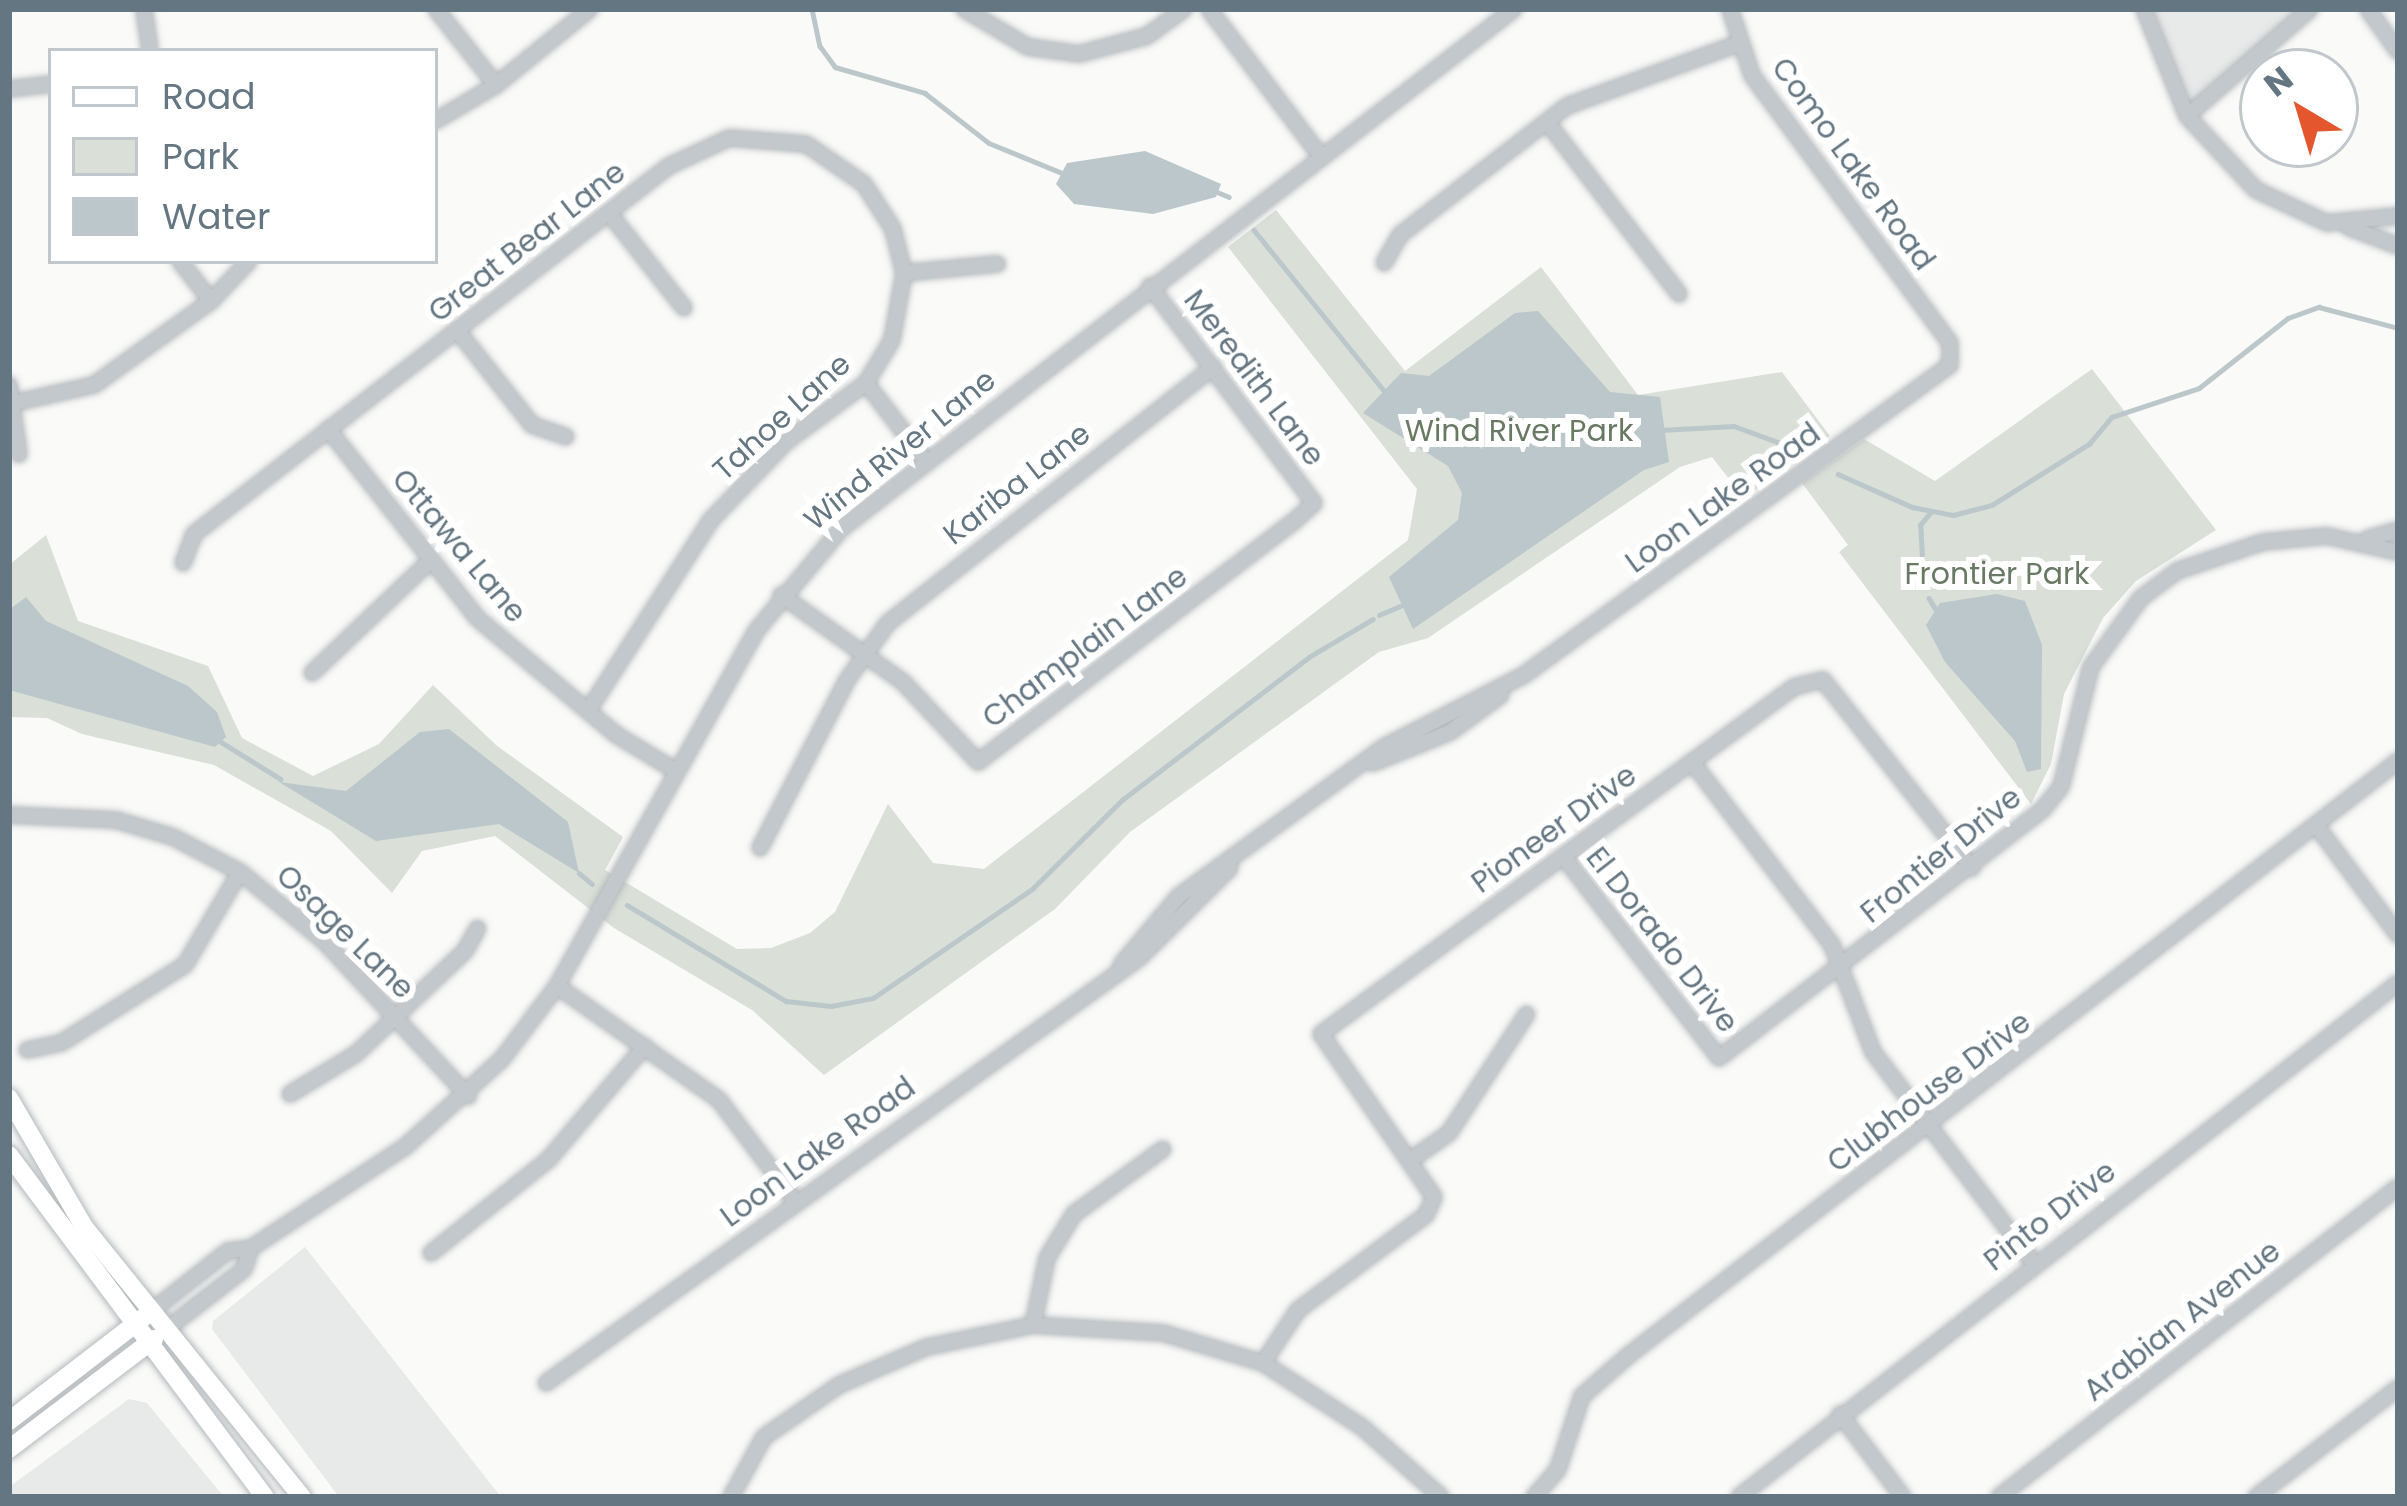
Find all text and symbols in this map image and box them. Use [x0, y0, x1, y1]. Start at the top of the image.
legend [48, 48, 438, 264]
north arrow [2239, 48, 2359, 168]
street label: Como Lake Road [1764, 51, 1942, 277]
text: N [2254, 55, 2303, 108]
text: Road [162, 71, 256, 122]
text: Park [162, 131, 239, 182]
street label: Great Bear Lane [421, 154, 633, 330]
text: Water [162, 191, 270, 242]
street label: Meredith Lane [1176, 283, 1332, 473]
street label: Tahoe Lane [706, 346, 858, 488]
street label: Wind River Lane [797, 362, 1003, 538]
park label: Wind River Park [1405, 413, 1633, 449]
street label: Loon Lake Road [1619, 415, 1827, 581]
street label: Kariba Lane [936, 416, 1098, 552]
street label: Ottawa Lane [384, 462, 534, 630]
park label: Frontier Park [1904, 556, 2090, 592]
street label: Champlain Lane [975, 558, 1195, 736]
street label: Pioneer Drive [1465, 757, 1643, 901]
street label: Frontier Drive [1854, 779, 2028, 931]
street label: El Dorado Drive [1578, 840, 1746, 1040]
street label: Osage Lane [269, 857, 421, 1007]
street label: Clubhouse Drive [1820, 1004, 2038, 1180]
street label: Loon Lake Road [714, 1069, 922, 1235]
street label: Pinto Drive [1977, 1153, 2123, 1279]
street label: Arabian Avenue [2077, 1233, 2287, 1409]

